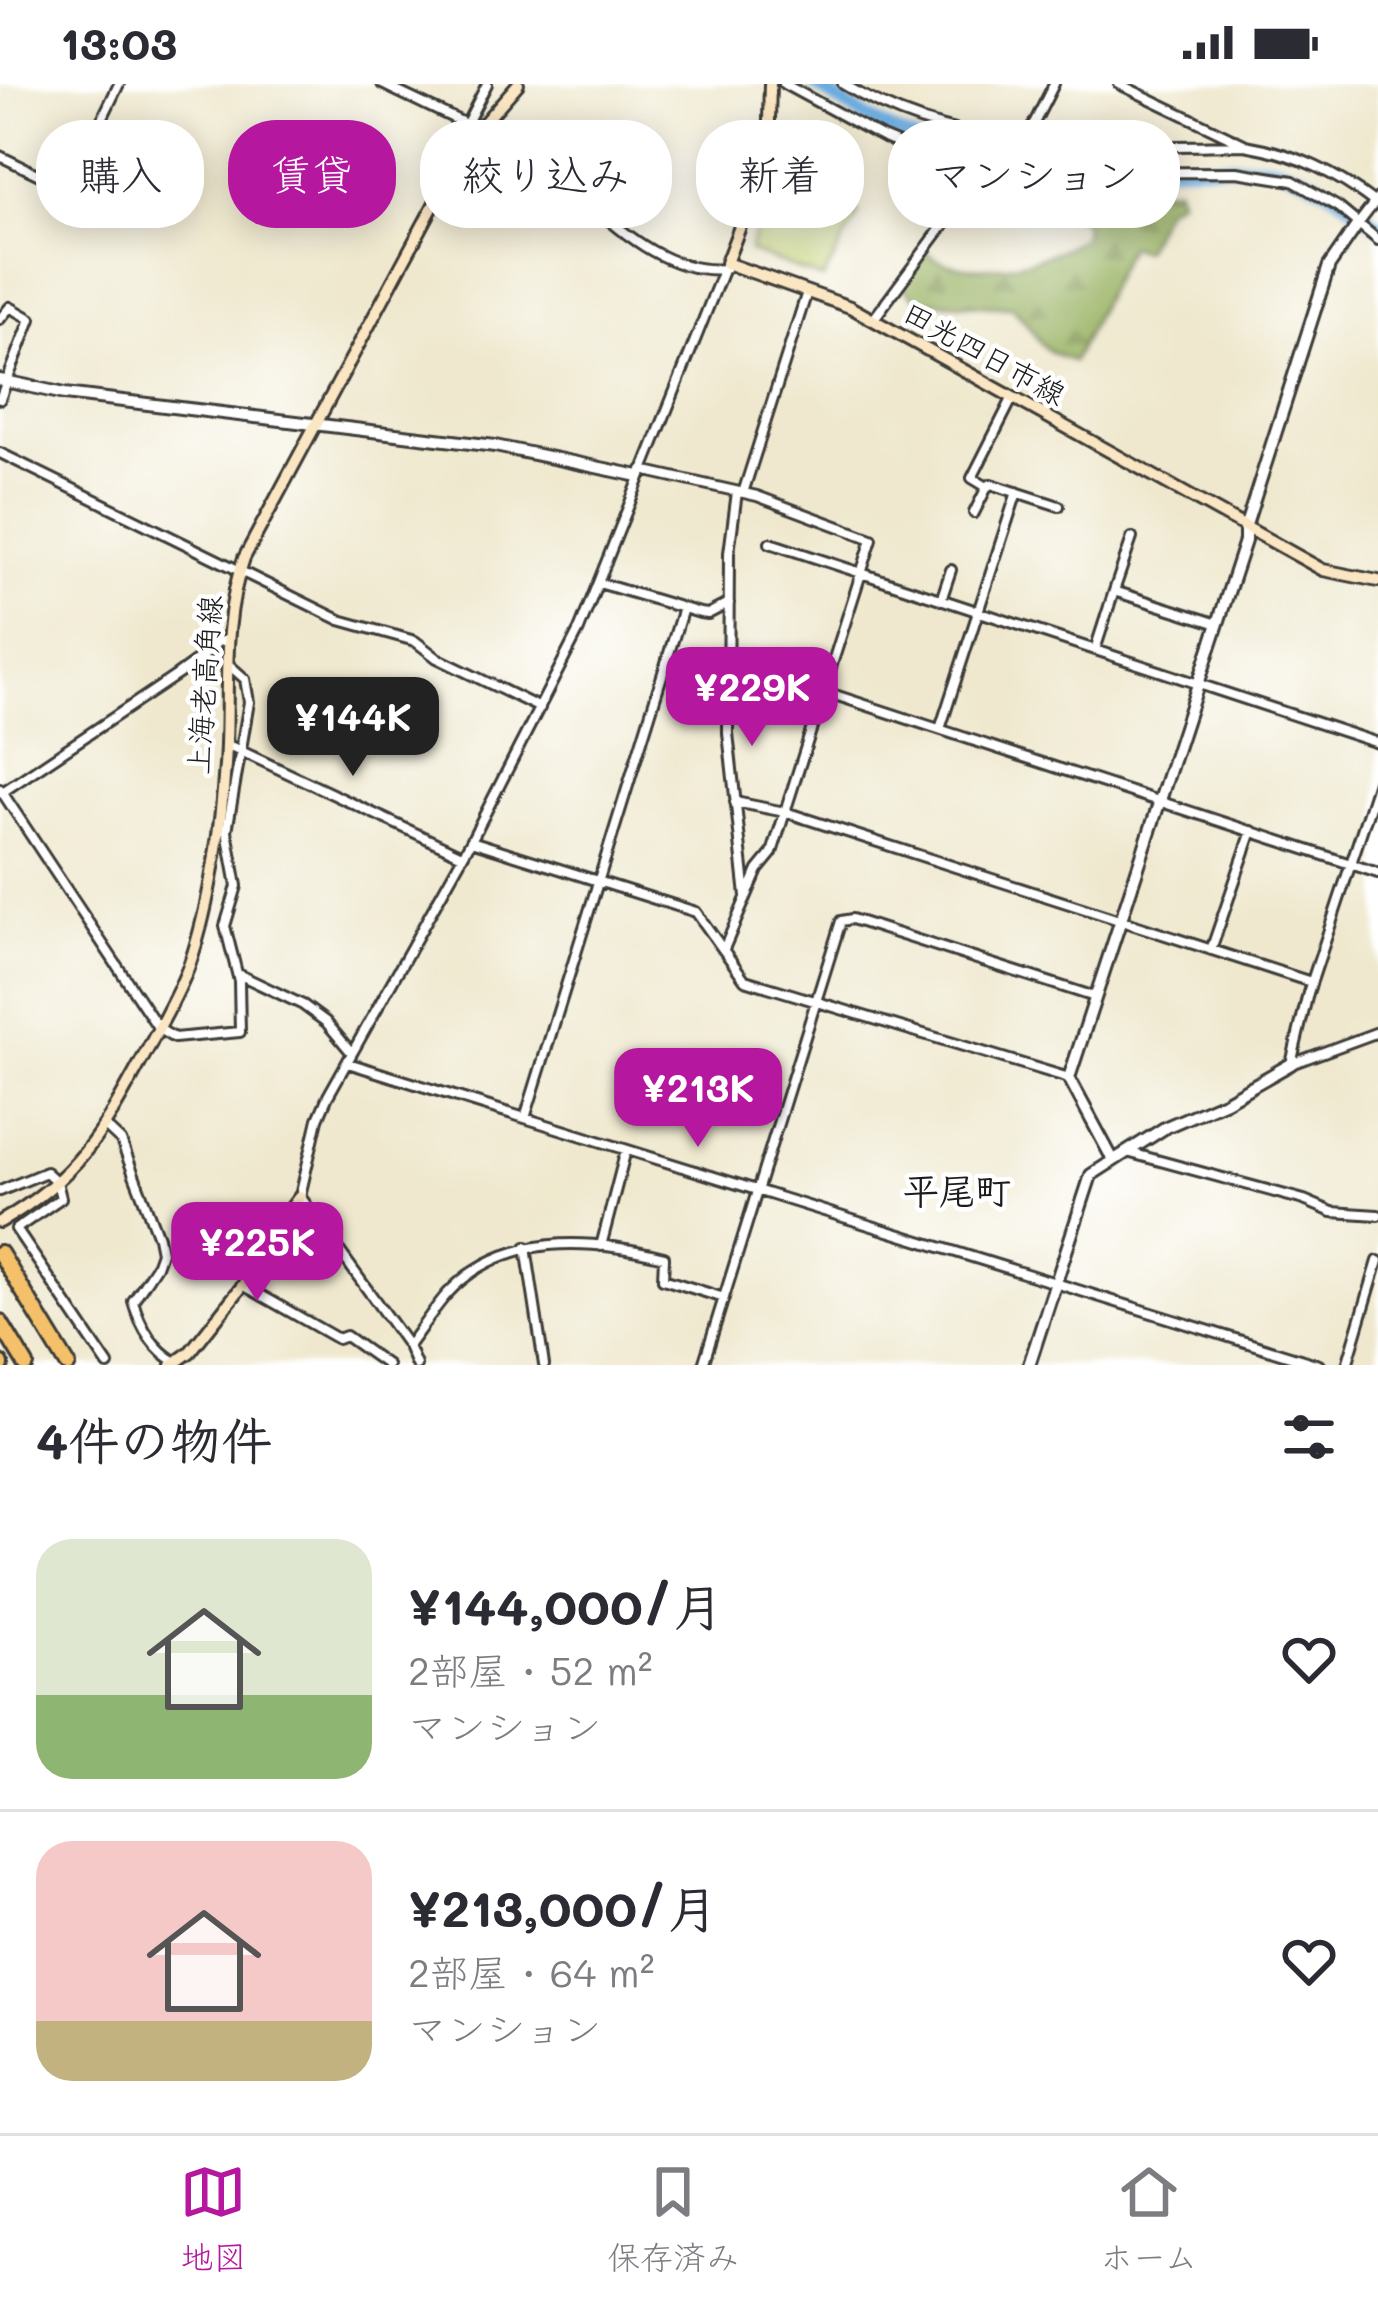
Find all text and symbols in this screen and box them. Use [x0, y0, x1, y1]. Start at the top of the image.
text: 13:03 [60, 13, 177, 71]
chip: 購入 [36, 120, 204, 228]
chip: 賃貸 [228, 120, 396, 228]
chip: 絞り込み [420, 120, 672, 228]
chip: 新着 [696, 120, 864, 228]
chip: マンション [888, 120, 1180, 228]
street label: 田光四日市線 [897, 291, 1073, 413]
street label: 上海老高角線 [177, 594, 229, 776]
pin: ¥229K [668, 647, 836, 749]
text: ¥229K [693, 660, 811, 711]
pin: ¥144K [269, 677, 437, 779]
text: ¥144K [294, 690, 412, 741]
pin: ¥213K [614, 1048, 782, 1150]
text: ¥213K [641, 1061, 755, 1112]
district label: 平尾町 [903, 1166, 1011, 1213]
pin: ¥225K [173, 1202, 341, 1304]
text: ¥225K [198, 1215, 316, 1266]
icon: filters [1276, 1404, 1342, 1470]
text: 4件の物件 [36, 1405, 272, 1472]
text: ¥144,000/月 [408, 1571, 724, 1638]
icon: home [132, 1587, 276, 1731]
icon: heart [1276, 1626, 1342, 1692]
text: 2部屋 · 52 m² [408, 1644, 652, 1695]
text: マンション [408, 1700, 601, 1751]
text: ¥213,000/月 [408, 1873, 718, 1940]
icon: home [132, 1889, 276, 2033]
icon: heart [1276, 1928, 1342, 1994]
text: 2部屋 · 64 m² [408, 1946, 654, 1997]
text: マンション [408, 2002, 601, 2053]
tab: 地図 [180, 2159, 246, 2279]
tab: 保存済み [607, 2159, 739, 2279]
tab: ホーム [1100, 2159, 1198, 2279]

